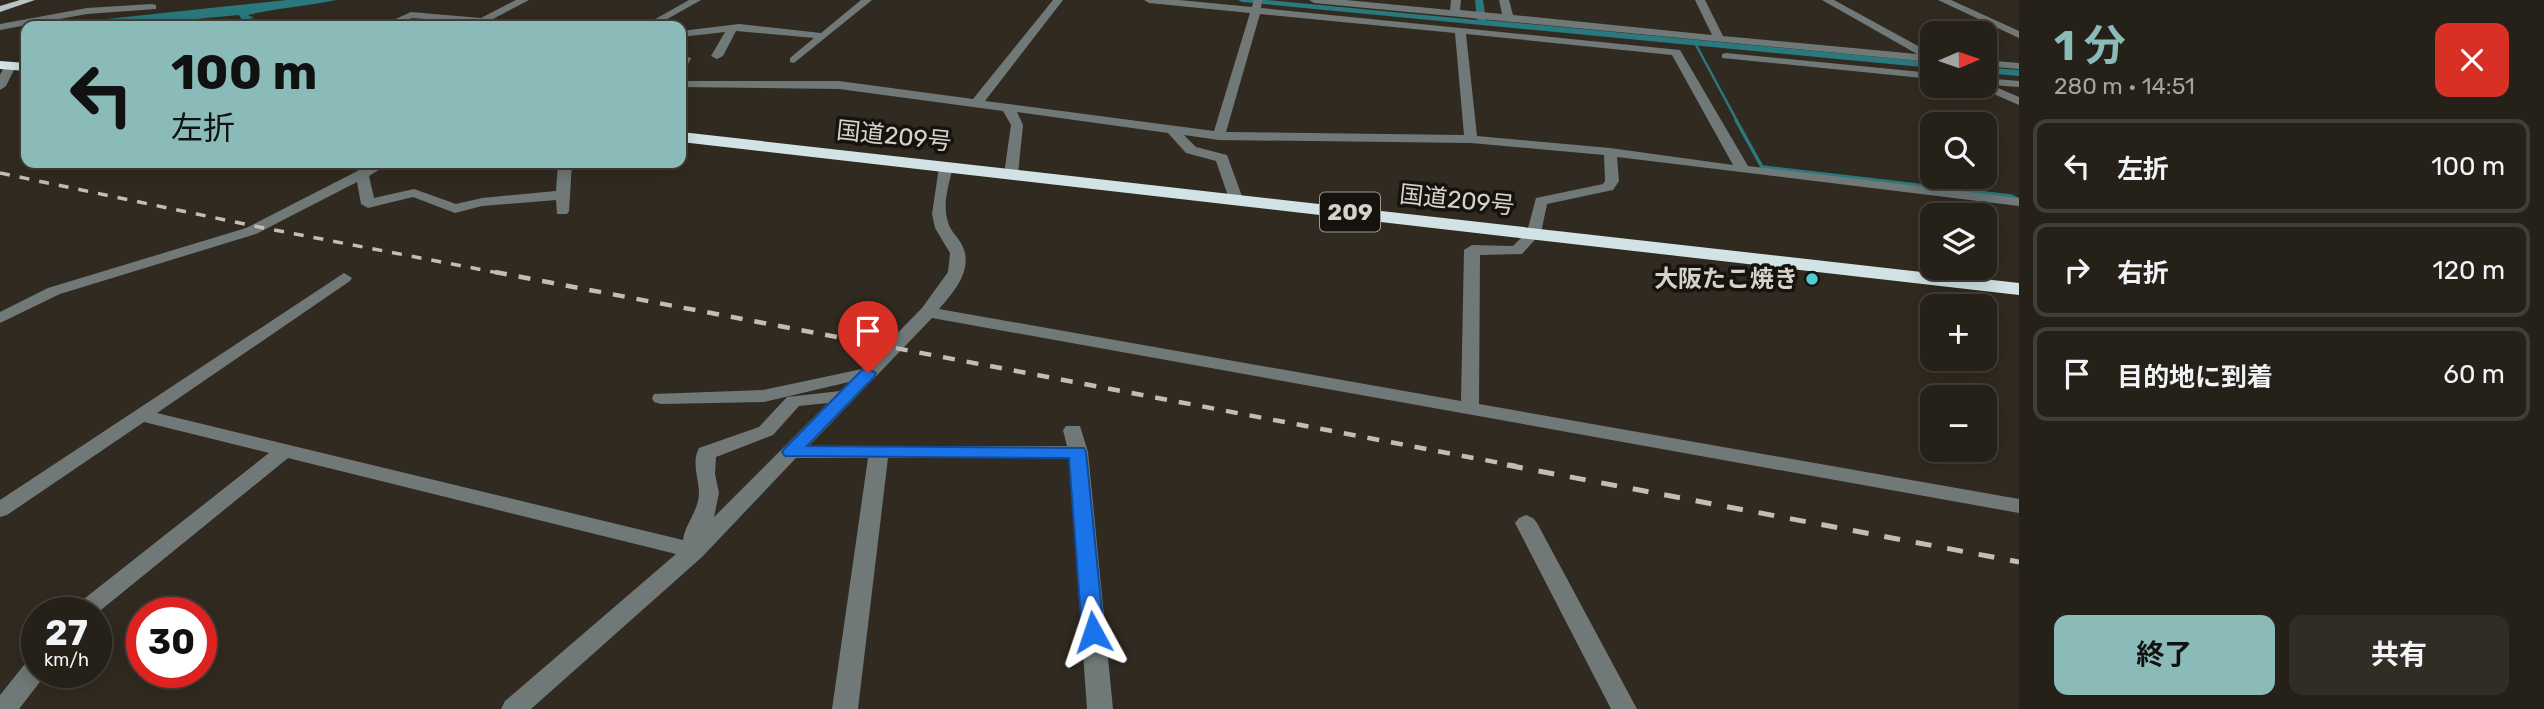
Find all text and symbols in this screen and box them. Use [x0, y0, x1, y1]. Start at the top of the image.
north arrow [1920, 21, 1997, 98]
map controls [1920, 21, 1997, 462]
text: 1 分 [2054, 21, 2126, 71]
button: close [2435, 23, 2509, 97]
text: 100 m [171, 43, 317, 101]
icon: left [56, 49, 147, 140]
text: 280 m · 14:51 [2054, 72, 2195, 100]
text: 左折 [171, 109, 235, 147]
button: search [1920, 112, 1997, 189]
street label: 国道209号 [835, 116, 953, 156]
icon: left [2058, 147, 2096, 185]
text: 100 m [2431, 151, 2505, 182]
text: 左折 [2117, 154, 2169, 185]
street label: 国道209号 [1398, 180, 1516, 220]
road number: 209 [1320, 192, 1380, 232]
button: layers [1920, 203, 1997, 280]
icon: right [2058, 251, 2096, 289]
text: 120 m [2433, 255, 2505, 286]
text: 右折 [2117, 258, 2169, 289]
place label: 大阪たこ焼き [1654, 265, 1798, 293]
marker: 大阪たこ焼き [1804, 271, 1820, 287]
button: + [1920, 294, 1997, 371]
pin [838, 301, 898, 373]
icon: arrive [849, 312, 887, 350]
icon: arrive [2058, 355, 2096, 393]
text: 60 m [2443, 359, 2505, 390]
text: 目的地に到着 [2117, 362, 2273, 393]
button: − [1920, 385, 1997, 462]
position arrow [1056, 595, 1130, 669]
speed limit sign: 30 [126, 597, 217, 688]
text: 27 [45, 612, 88, 654]
button: 終了 [2054, 615, 2275, 695]
button: 共有 [2289, 615, 2509, 695]
text: km/h [44, 649, 89, 671]

